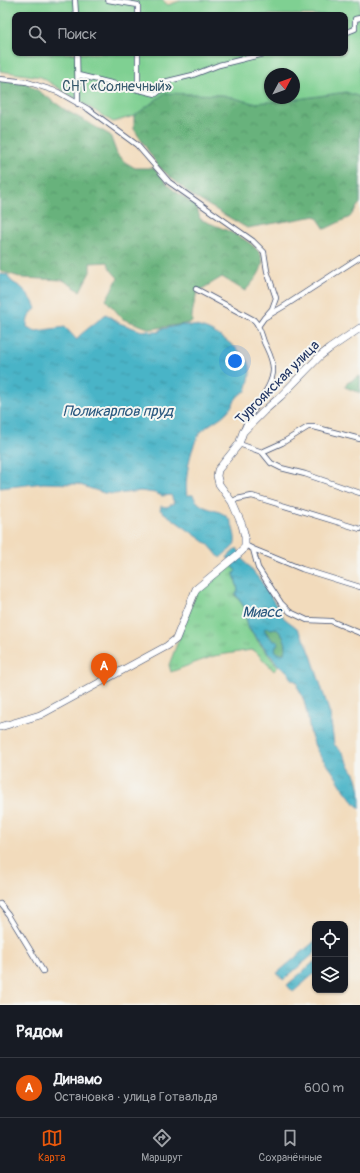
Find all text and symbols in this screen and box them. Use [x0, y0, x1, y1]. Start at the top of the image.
search box [12, 12, 348, 56]
icon: search [26, 23, 48, 45]
text: Поиск [58, 25, 97, 44]
north arrow [264, 68, 300, 104]
park label: СНТ «Солнечный» [62, 78, 172, 95]
street label: Тургоякская улица [232, 337, 323, 428]
your location [225, 351, 245, 371]
water label: Поликарпов пруд [63, 402, 175, 421]
water label: Миасс [242, 603, 283, 622]
pin: A [91, 653, 117, 686]
map controls [312, 921, 348, 993]
button: locate [312, 921, 348, 957]
button: layers [312, 957, 348, 993]
text: Рядом [16, 1021, 63, 1042]
text: Динамо [54, 1070, 102, 1089]
text: A [25, 1080, 33, 1096]
text: 600 m [304, 1080, 344, 1096]
text: Остановка · улица Готвальда [54, 1089, 218, 1105]
tab: Карта [38, 1127, 65, 1164]
tab: Маршрут [141, 1127, 183, 1164]
tab: Сохранённые [259, 1127, 322, 1164]

